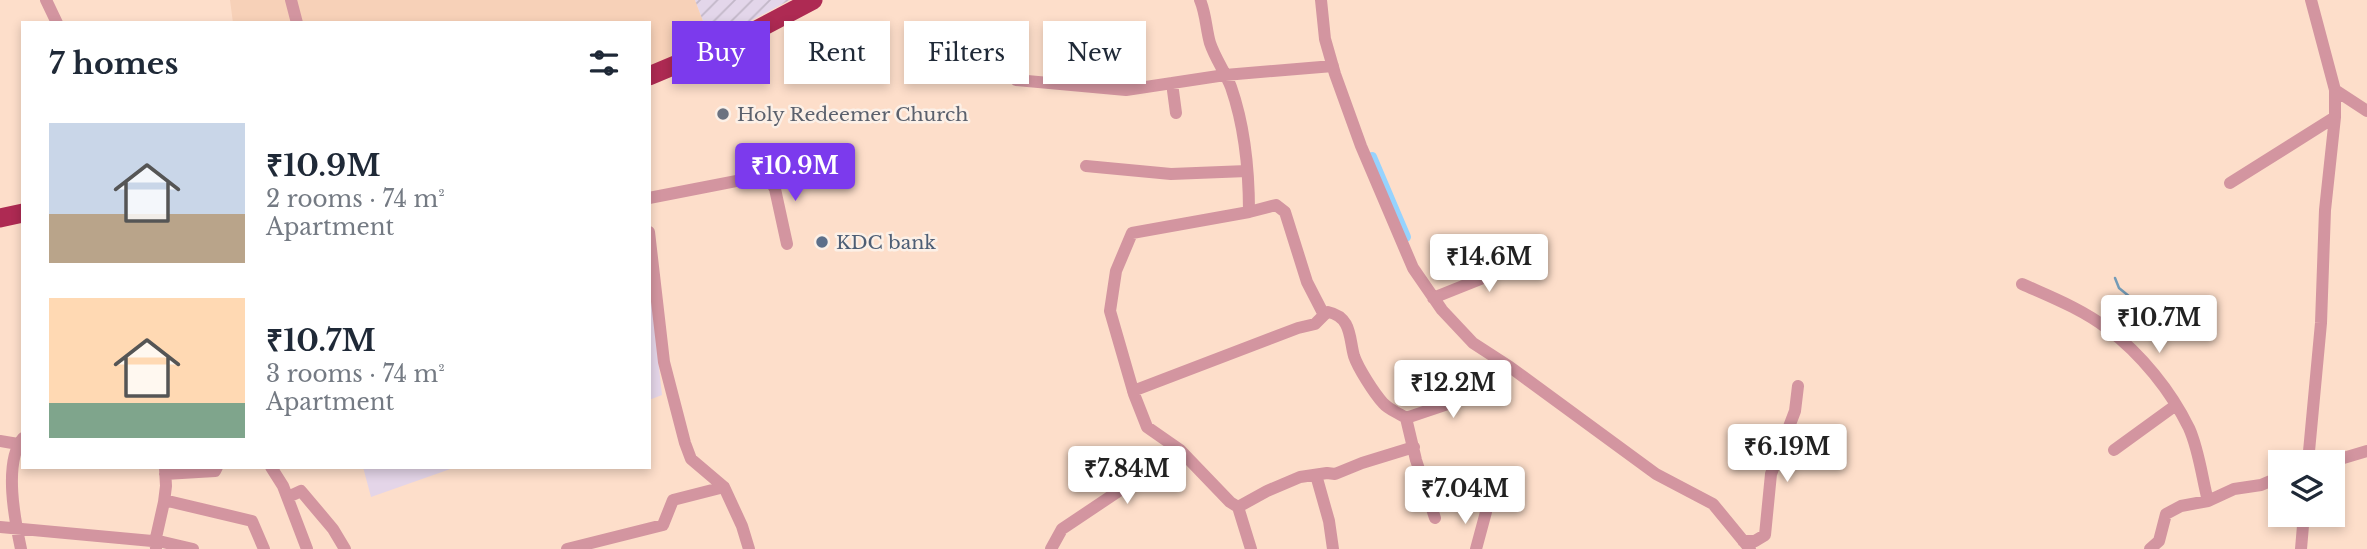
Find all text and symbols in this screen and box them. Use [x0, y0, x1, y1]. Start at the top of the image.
chip: Buy [672, 21, 770, 84]
chip: Rent [784, 21, 890, 84]
chip: Filters [904, 21, 1029, 84]
chip: New [1043, 21, 1146, 84]
icon: filters [585, 44, 623, 82]
text: 7 homes [49, 45, 178, 82]
place label: Holy Redeemer Church [737, 103, 968, 126]
marker: Holy Redeemer Church [715, 106, 731, 122]
pin: ₹10.9M [738, 144, 852, 203]
text: ₹10.9M [266, 147, 381, 184]
icon: home [105, 151, 189, 235]
text: ₹10.9M [751, 152, 839, 180]
text: 2 rooms · 74 m² [266, 185, 445, 213]
text: Apartment [266, 213, 394, 241]
place label: KDC bank [836, 231, 936, 254]
marker: KDC bank [814, 234, 830, 250]
pin: ₹14.6M [1432, 234, 1546, 294]
text: ₹14.6M [1446, 243, 1532, 271]
pin: ₹10.7M [2102, 296, 2216, 355]
text: ₹10.7M [2117, 304, 2201, 332]
text: ₹10.7M [266, 322, 376, 359]
icon: home [105, 326, 189, 410]
text: 3 rooms · 74 m² [266, 360, 445, 388]
pin: ₹12.2M [1396, 360, 1510, 420]
text: ₹12.2M [1410, 369, 1496, 397]
text: Apartment [266, 388, 394, 416]
pin: ₹6.19M [1730, 424, 1844, 484]
text: ₹6.19M [1744, 433, 1830, 461]
pin: ₹7.84M [1070, 447, 1184, 506]
map controls [2268, 450, 2345, 527]
button: layers [2268, 450, 2345, 527]
text: ₹7.84M [1084, 455, 1170, 483]
pin: ₹7.04M [1408, 466, 1522, 526]
text: ₹7.04M [1421, 475, 1509, 503]

